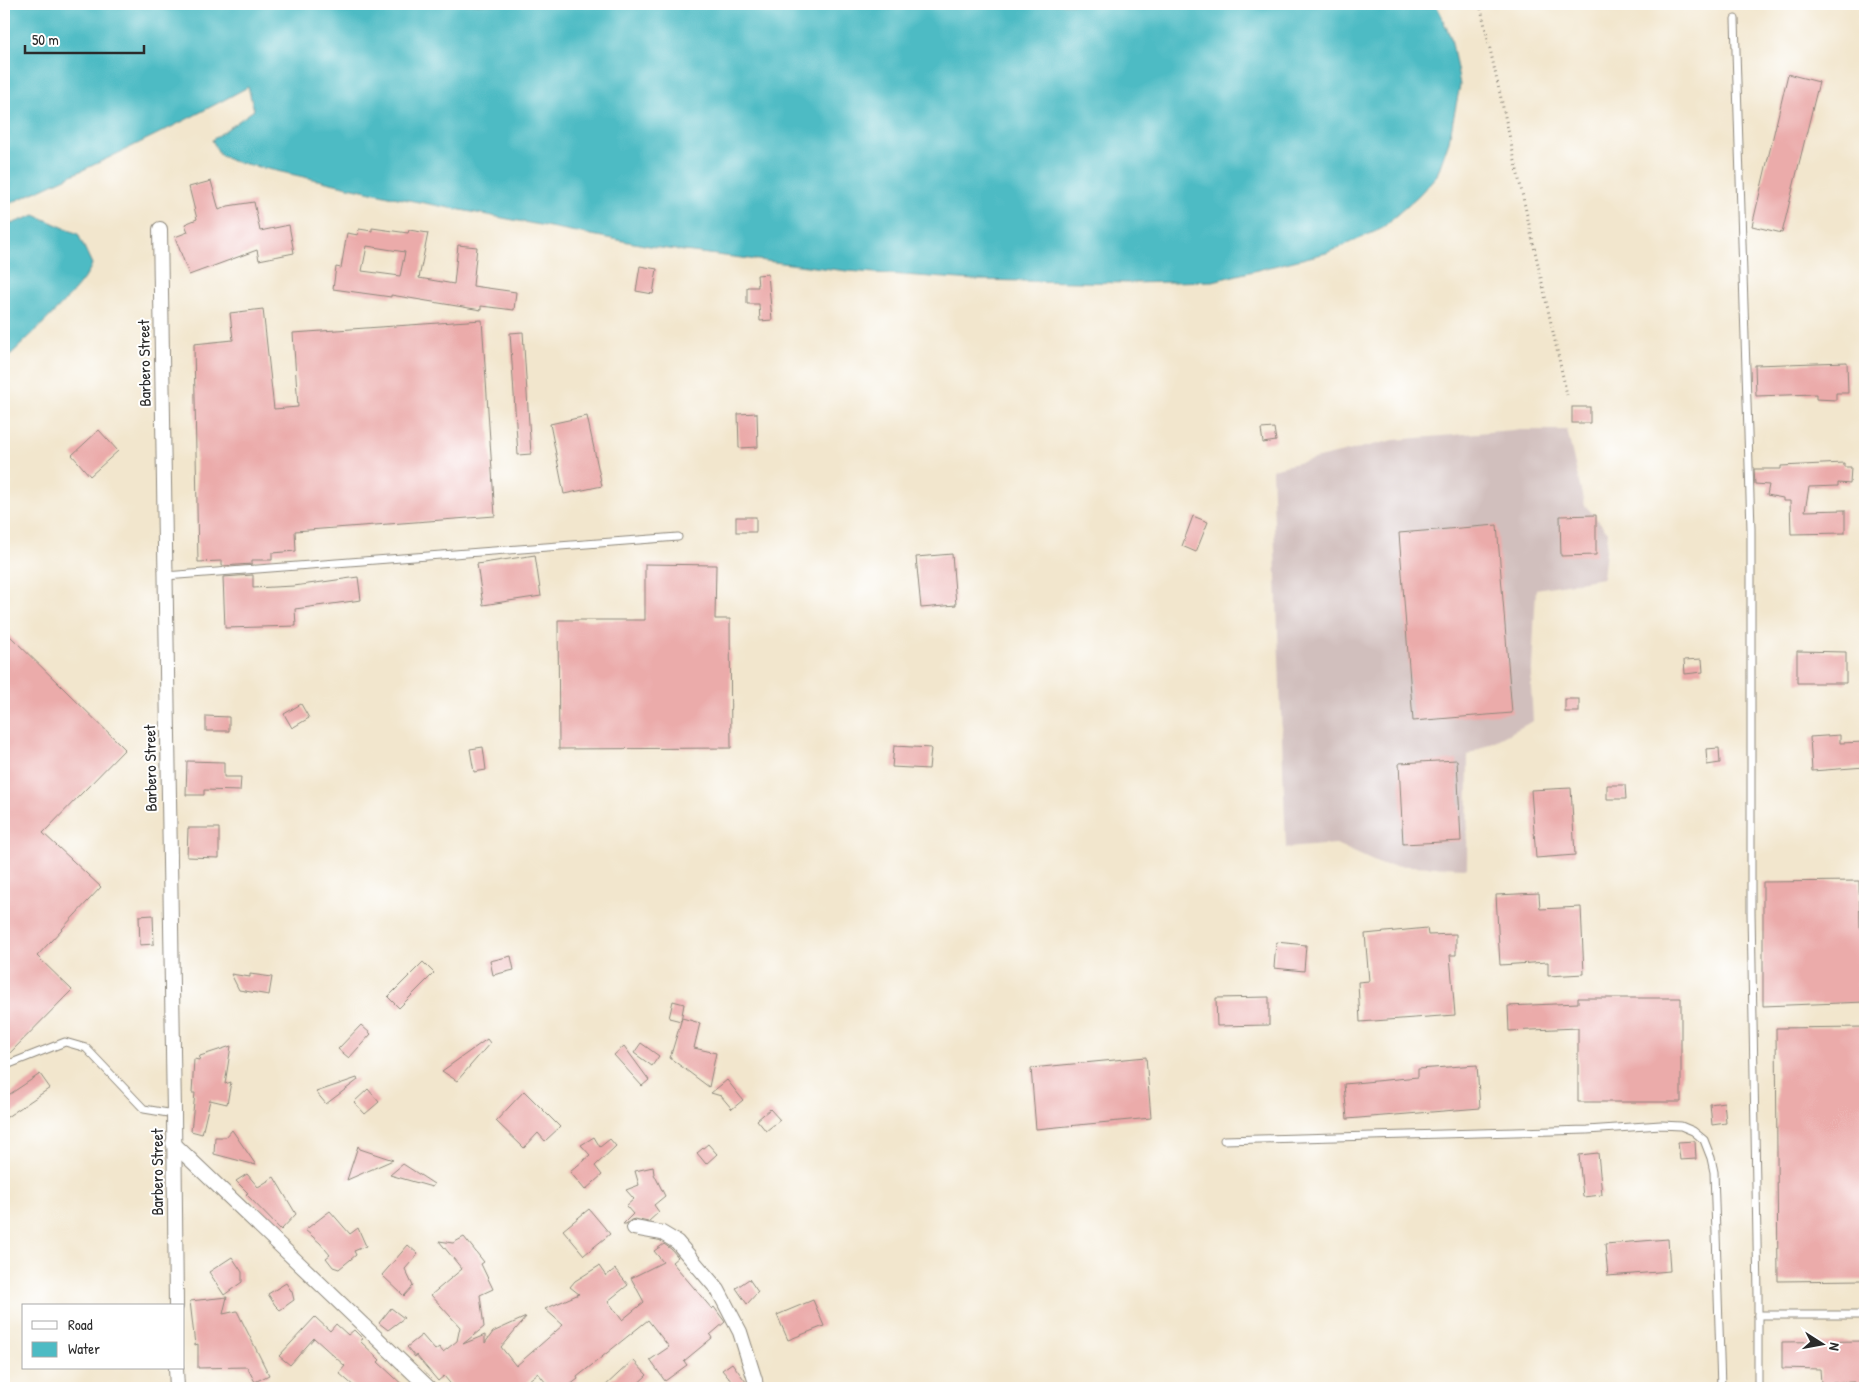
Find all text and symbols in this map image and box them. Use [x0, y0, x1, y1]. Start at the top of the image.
scale bar [25, 22, 144, 54]
text: 50 m [32, 29, 59, 50]
street label: Barbero Street [132, 319, 156, 407]
street label: Barbero Street [138, 724, 162, 812]
street label: Barbero Street [146, 1128, 168, 1216]
legend [22, 1304, 185, 1370]
text: Road [68, 1314, 93, 1335]
north arrow [1796, 1320, 1846, 1370]
text: Water [68, 1338, 100, 1359]
text: N [1825, 1341, 1845, 1353]

